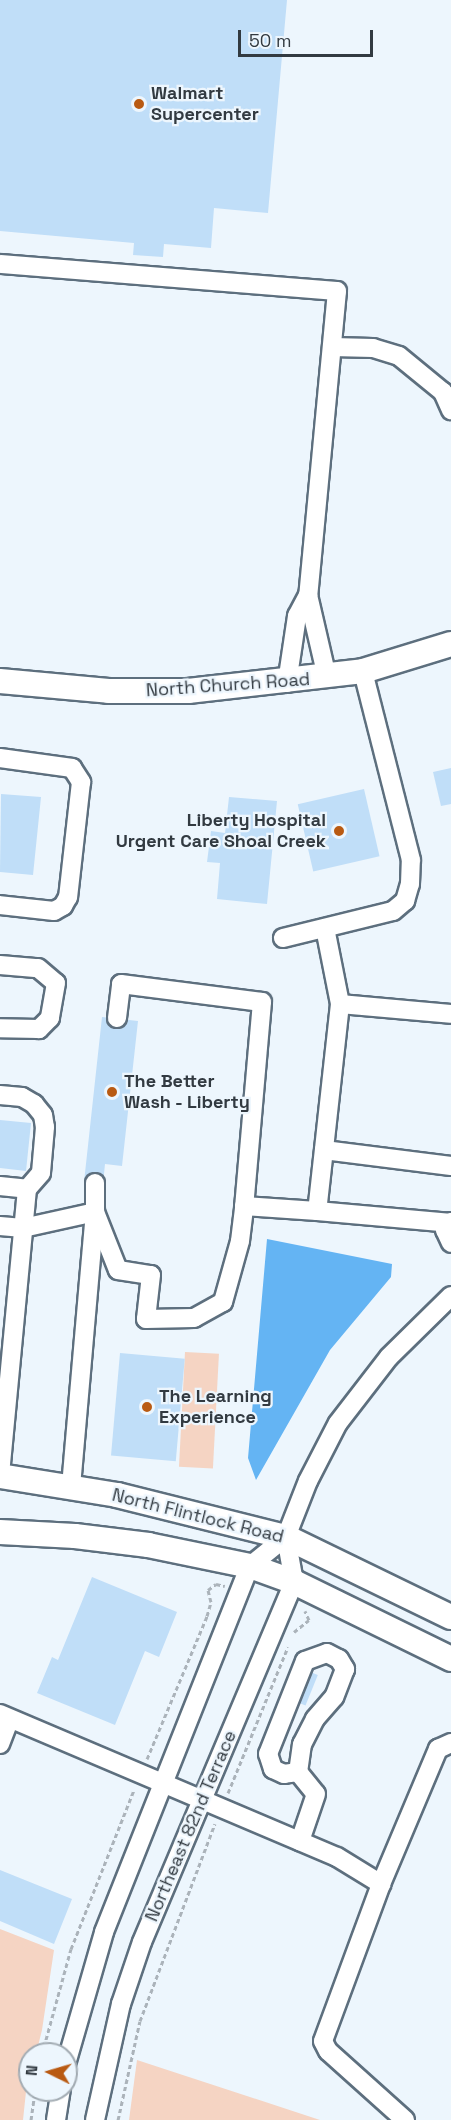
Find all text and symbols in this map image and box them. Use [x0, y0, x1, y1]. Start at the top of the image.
scale bar [241, 18, 376, 56]
text: 50 m [249, 29, 291, 52]
place label: Walmart Supercenter [151, 83, 259, 125]
marker: Walmart Supercenter [132, 97, 146, 111]
street label: North Church Road [145, 668, 311, 702]
place label: Liberty Hospital Urgent Care Shoal Creek [116, 810, 326, 852]
marker: Liberty Hospital Urgent Care Shoal Creek [330, 822, 348, 840]
place label: The Better Wash - Liberty [124, 1071, 251, 1114]
marker: The Better Wash - Liberty [105, 1085, 119, 1099]
place label: The Learning Experience [159, 1386, 272, 1428]
marker: The Learning Experience [140, 1400, 154, 1414]
street label: North Flintlock Road [110, 1484, 286, 1548]
street label: Northeast 82nd Terrace [141, 1727, 241, 1925]
north arrow [18, 2042, 78, 2102]
text: N [21, 2064, 42, 2077]

